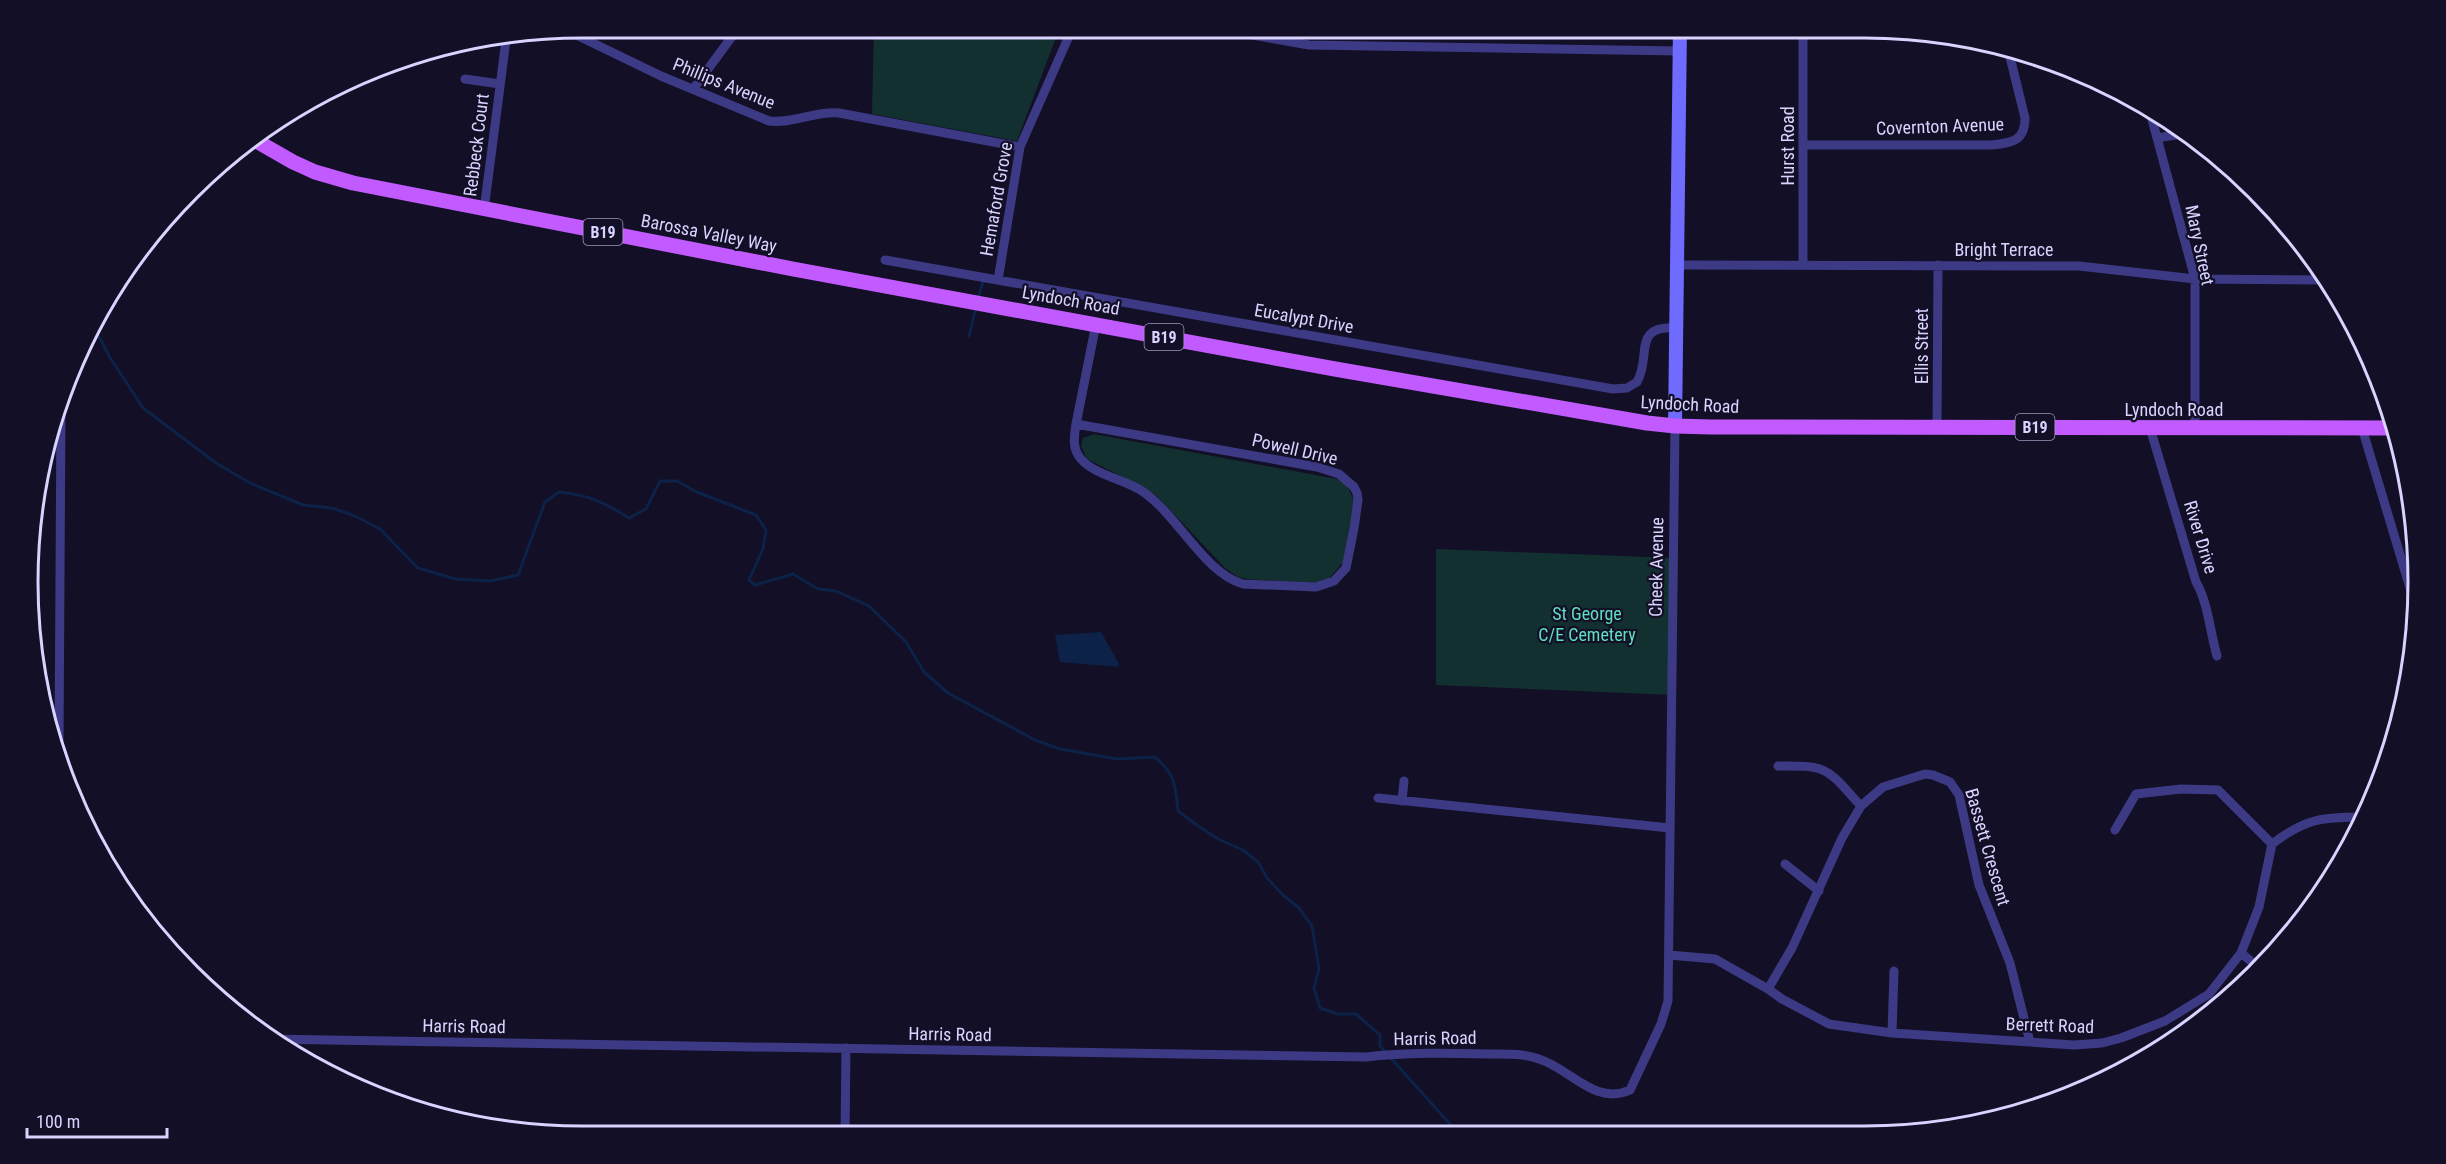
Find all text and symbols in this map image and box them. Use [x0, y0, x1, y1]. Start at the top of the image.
street label: Phillips Avenue [670, 53, 778, 113]
street label: Rebbeck Court [459, 92, 493, 198]
street label: Hurst Road [1777, 106, 1798, 186]
street label: Covernton Avenue [1876, 113, 2004, 139]
street label: Hemaford Grove [976, 140, 1016, 258]
street label: Mary Street [2181, 203, 2219, 287]
street label: Barossa Valley Way [639, 210, 779, 257]
road number: B19 [584, 219, 622, 245]
street label: Bright Terrace [1954, 239, 2054, 260]
street label: Lyndoch Road [1020, 281, 1122, 319]
street label: Eucalypt Drive [1253, 299, 1355, 337]
street label: Ellis Street [1911, 308, 1932, 384]
road number: B19 [1144, 324, 1184, 350]
street label: Lyndoch Road [1640, 391, 1740, 417]
street label: Lyndoch Road [2125, 399, 2223, 420]
road number: B19 [2016, 414, 2054, 440]
street label: Powell Drive [1250, 429, 1340, 469]
street label: River Drive [2180, 498, 2222, 576]
street label: Cheek Avenue [1645, 517, 1667, 617]
park label: St George C/E Cemetery [1538, 603, 1636, 645]
street label: Bassett Crescent [1961, 786, 2015, 908]
street label: Berrett Road [2005, 1013, 2095, 1037]
street label: Harris Road [422, 1015, 506, 1037]
street label: Harris Road [908, 1023, 992, 1045]
street label: Harris Road [1393, 1027, 1477, 1049]
scale bar [27, 1101, 166, 1139]
text: 100 m [36, 1111, 80, 1132]

